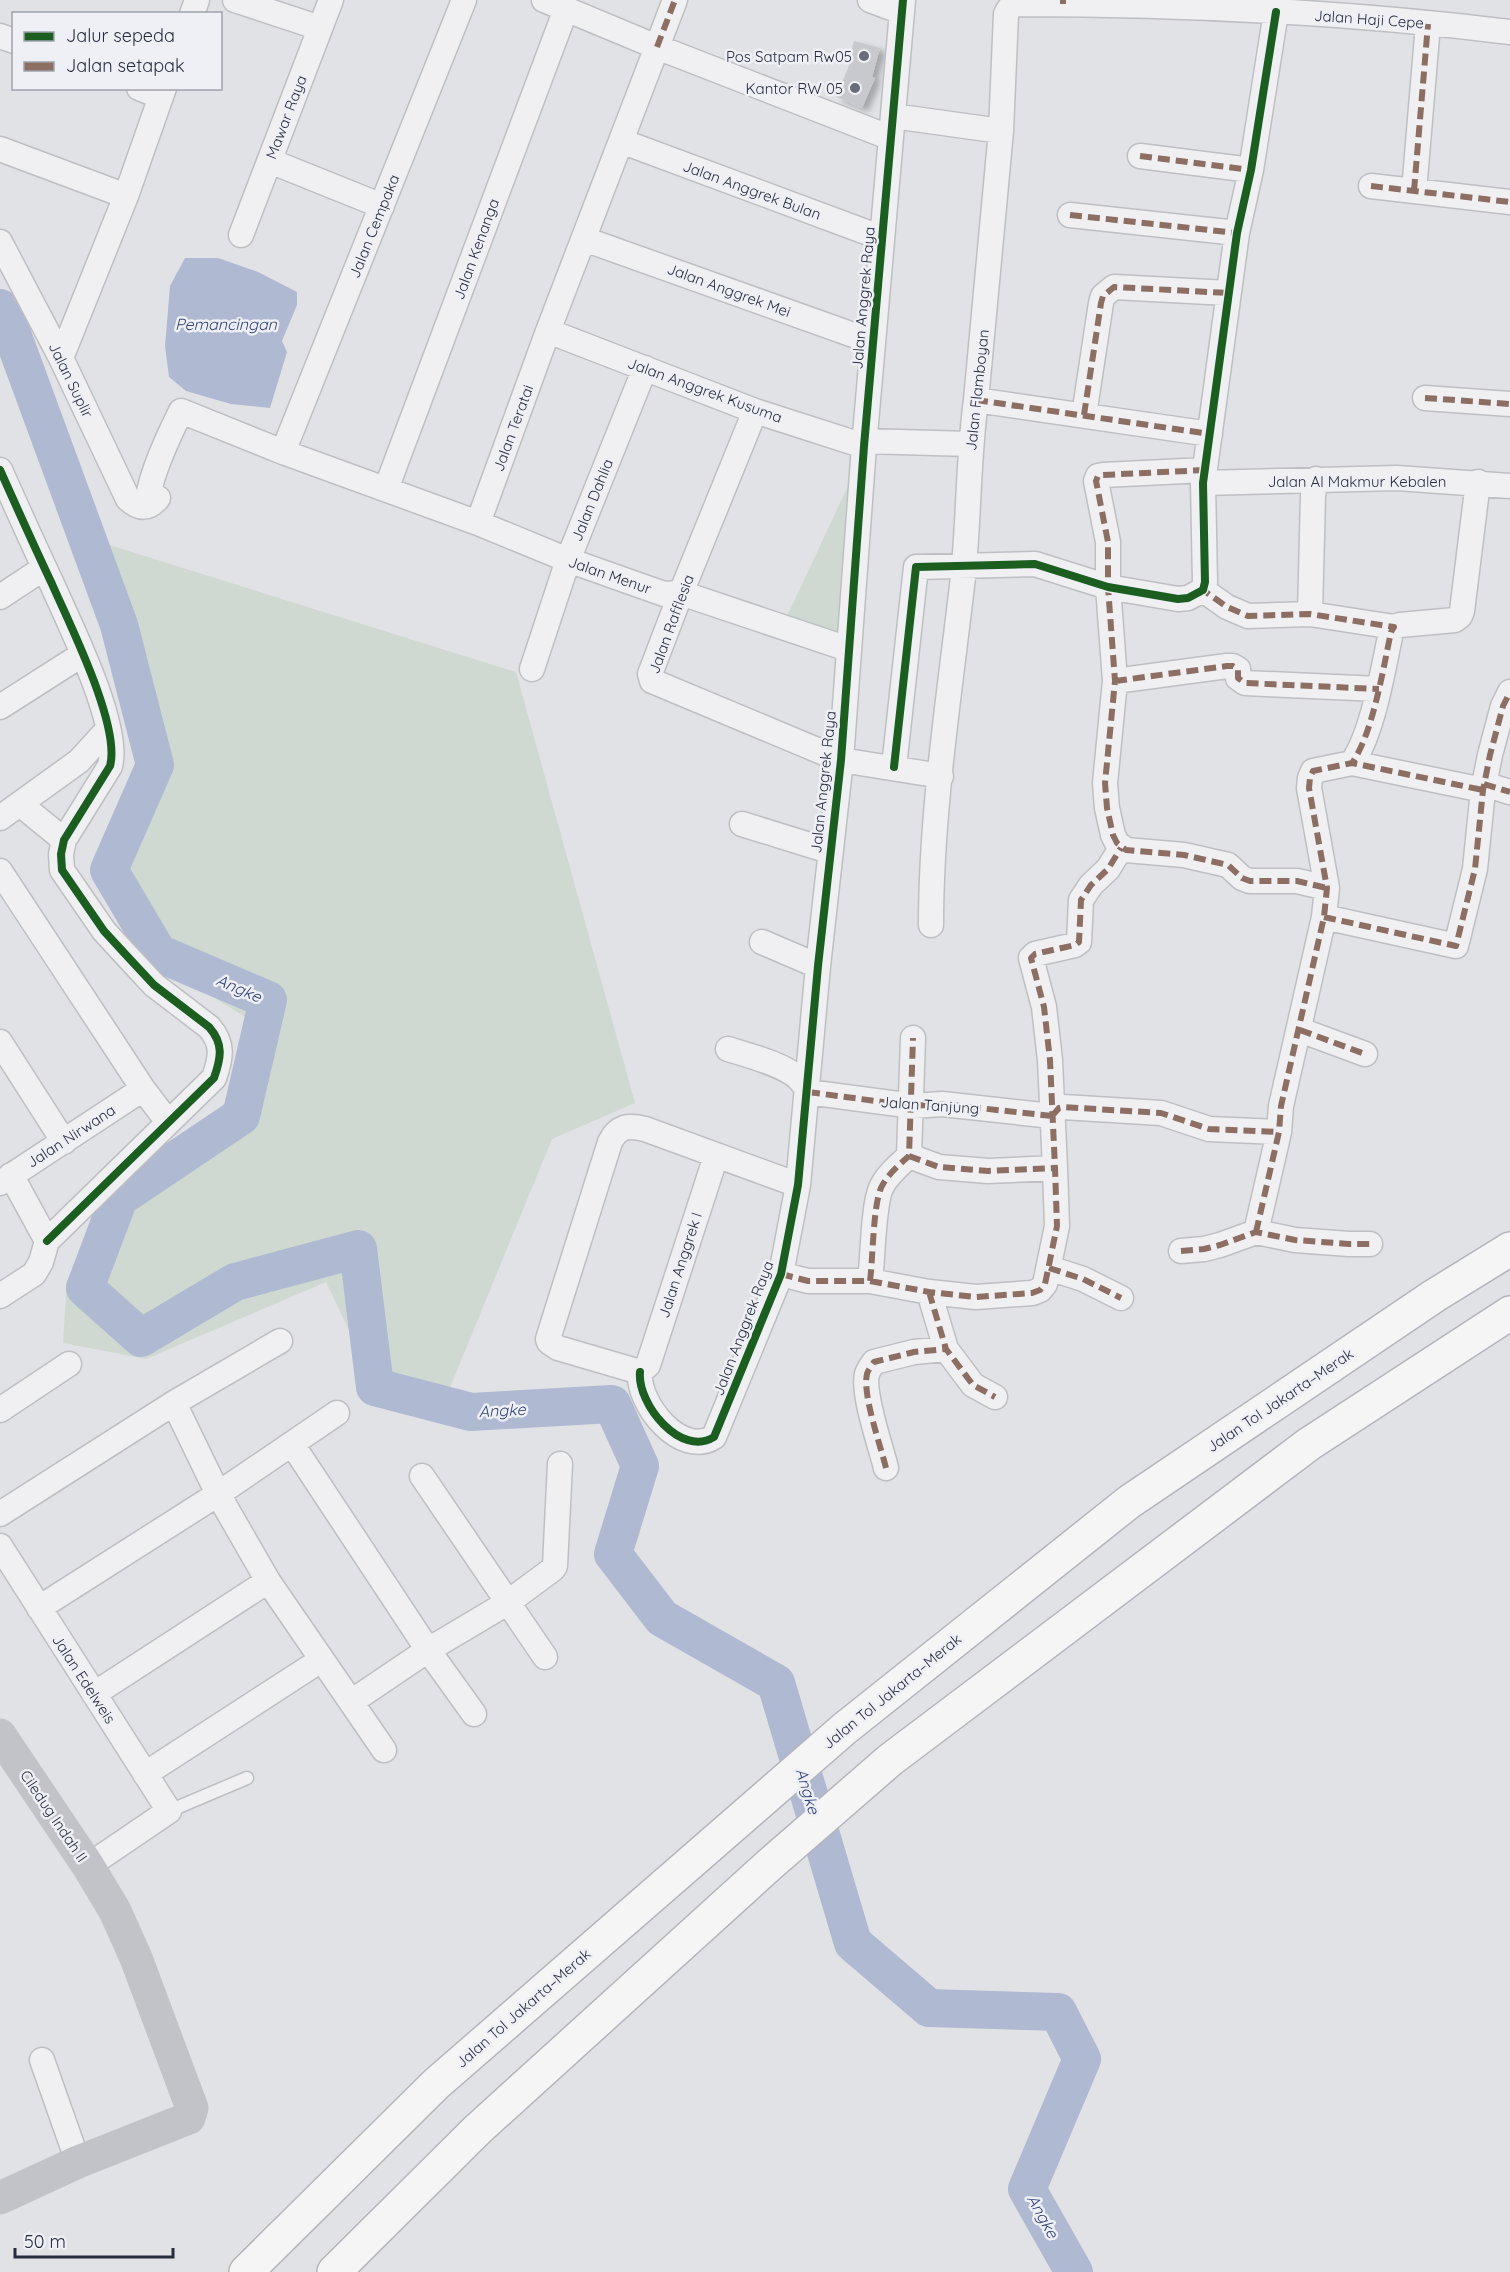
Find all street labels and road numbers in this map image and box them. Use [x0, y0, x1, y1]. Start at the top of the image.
street label: Jalan Haji Cepe [1313, 6, 1425, 32]
street label: Mawar Raya [261, 72, 311, 162]
street label: Jalan Anggrek Bulan [680, 156, 824, 224]
street label: Jalan Cempaka [345, 171, 403, 281]
street label: Jalan Kenanga [449, 196, 503, 302]
street label: Jalan Anggrek Raya [847, 226, 879, 370]
street label: Jalan Anggrek Mei [665, 259, 793, 321]
street label: Jalan Flamboyan [961, 328, 993, 452]
street label: Jalan Suplir [45, 339, 97, 421]
street label: Jalan Anggrek Kusuma [625, 353, 785, 427]
street label: Jalan Teratai [489, 382, 537, 474]
street label: Jalan Dahlia [567, 456, 617, 544]
street label: Jalan Al Makmur Kebalen [1268, 472, 1446, 491]
street label: Jalan Menur [566, 552, 654, 598]
street label: Jalan Rafflesia [644, 572, 698, 676]
street label: Jalan Anggrek Raya [806, 710, 840, 854]
street label: Jalan Tanjung [880, 1092, 980, 1118]
street label: Jalan Nirwana [23, 1100, 119, 1172]
street label: Jalan Anggrek I [654, 1210, 706, 1320]
street label: Jalan Anggrek Raya [709, 1258, 777, 1398]
street label: Jalan Tol Jakarta–Merak [1203, 1344, 1357, 1456]
street label: Jalan Tol Jakarta–Merak [819, 1629, 965, 1753]
street label: Jalan Edelweis [48, 1631, 120, 1727]
street label: Ciledug Indah II [16, 1766, 92, 1866]
street label: Jalan Tol Jakarta–Merak [452, 1944, 594, 2072]

